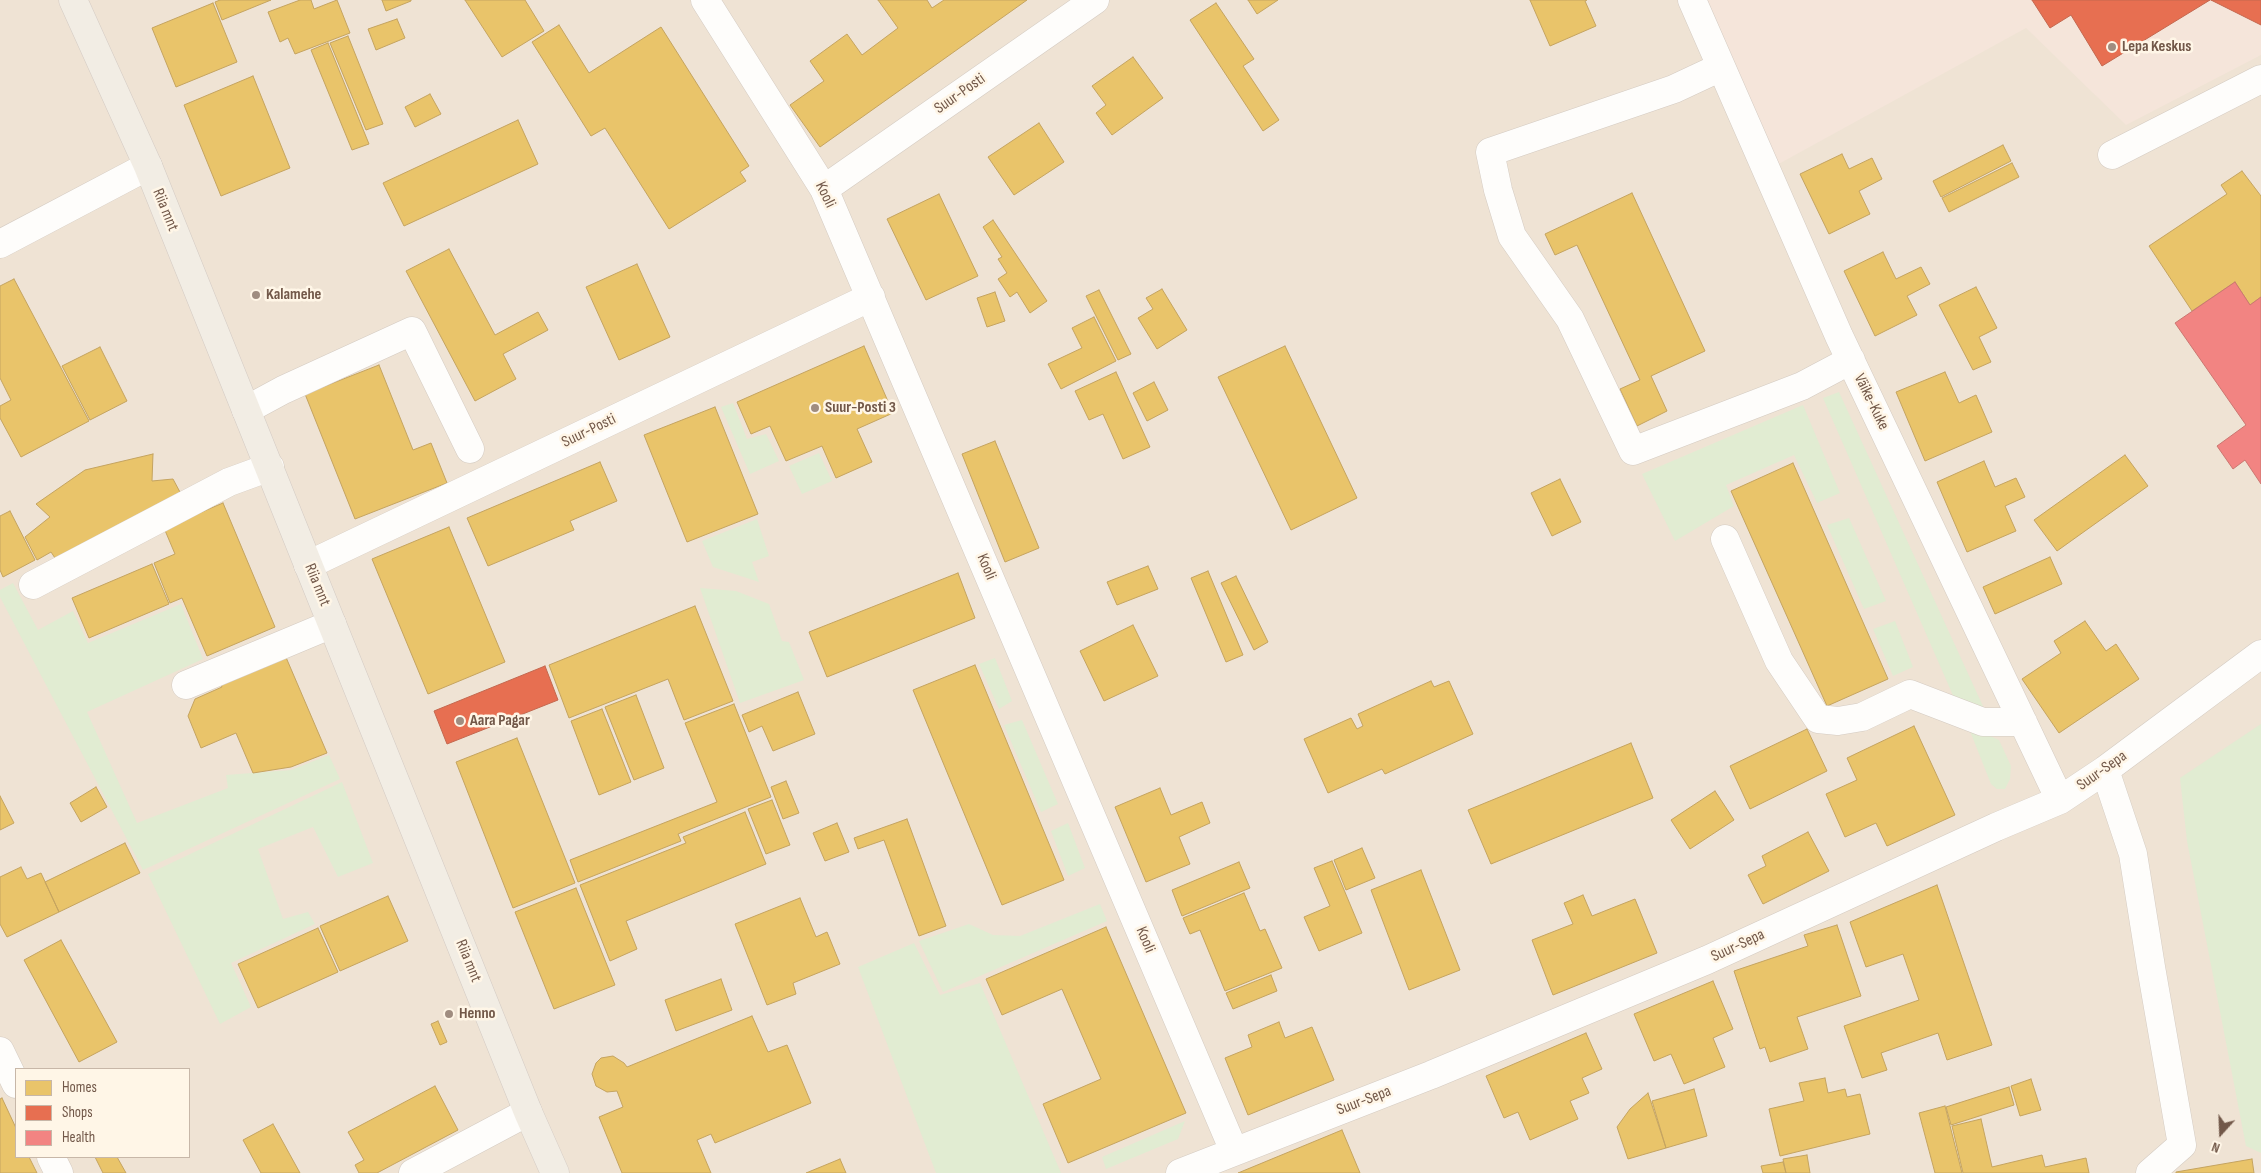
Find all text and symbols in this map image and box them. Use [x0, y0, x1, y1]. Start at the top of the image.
place label: Lepa Keskus [2122, 37, 2191, 57]
marker: Lepa Keskus [2106, 41, 2118, 53]
street label: Suur-Posti [931, 70, 989, 118]
street label: Kooli [811, 179, 839, 211]
street label: Riia mnt [148, 186, 182, 234]
place label: Kalamehe [266, 285, 321, 305]
marker: Kalamehe [250, 289, 262, 301]
street label: Väike-Kuke [1849, 371, 1893, 433]
place label: Suur-Posti 3 [825, 398, 896, 418]
marker: Suur-Posti 3 [809, 402, 821, 414]
street label: Suur-Posti [559, 410, 619, 452]
street label: Kooli [972, 551, 1000, 583]
street label: Riia mnt [300, 561, 334, 609]
place label: Aara Pagar [470, 711, 530, 731]
marker: Aara Pagar [454, 715, 466, 727]
street label: Suur-Sepa [2073, 747, 2131, 795]
street label: Kooli [1131, 924, 1159, 956]
street label: Suur-Sepa [1708, 925, 1768, 967]
street label: Riia mnt [451, 937, 485, 985]
place label: Henno [459, 1004, 496, 1024]
marker: Henno [443, 1008, 455, 1020]
legend [15, 1068, 190, 1158]
text: Homes [62, 1078, 97, 1097]
street label: Suur-Sepa [1334, 1082, 1394, 1120]
text: Shops [62, 1103, 93, 1122]
north arrow [2196, 1108, 2246, 1158]
text: Health [62, 1128, 95, 1147]
text: N [2209, 1138, 2222, 1157]

